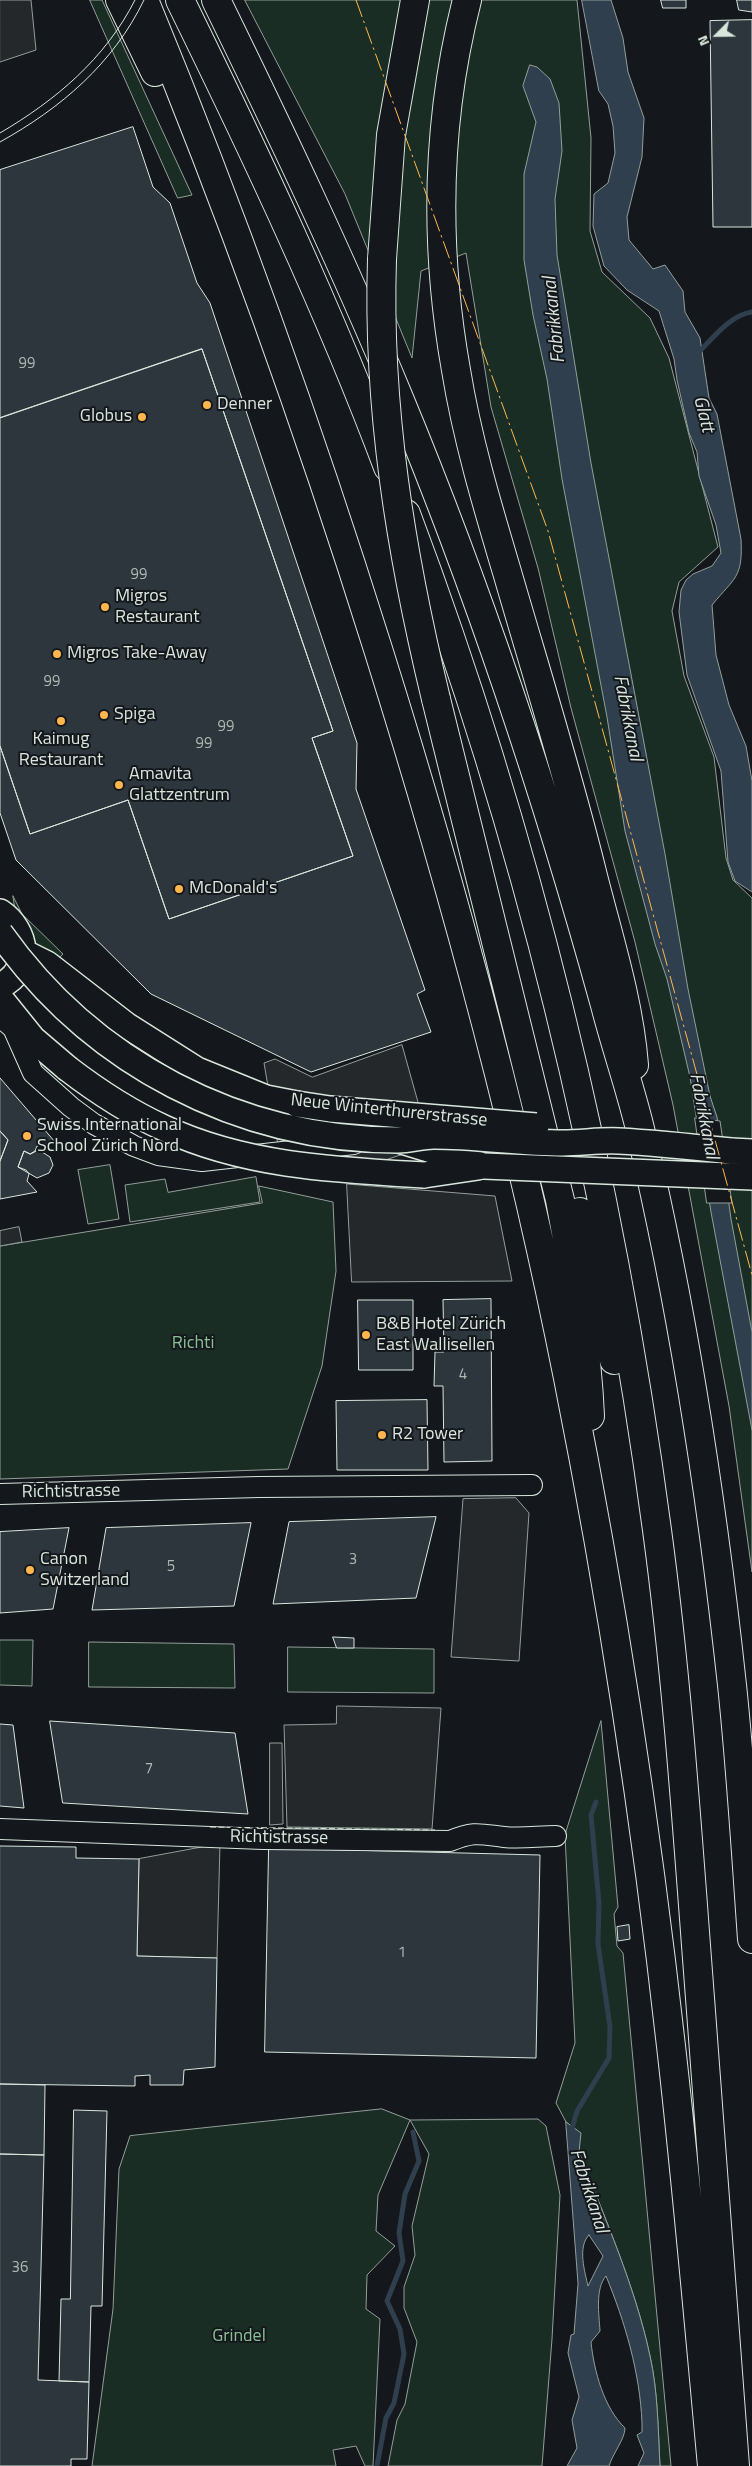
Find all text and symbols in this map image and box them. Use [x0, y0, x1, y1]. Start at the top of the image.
north arrow [692, 10, 742, 60]
text: N [691, 32, 714, 50]
water label: Fabrikkanal [539, 276, 571, 364]
house number: 99 [19, 355, 35, 373]
place label: Denner [217, 394, 272, 416]
water label: Glatt [688, 394, 718, 434]
marker: Denner [201, 399, 213, 411]
place label: Globus [80, 406, 132, 428]
marker: Globus [136, 411, 148, 423]
house number: 99 [131, 566, 147, 584]
place label: Migros Restaurant [115, 586, 199, 628]
marker: Migros Restaurant [99, 601, 111, 613]
place label: Migros Take-Away [67, 643, 207, 665]
marker: Migros Take-Away [51, 648, 63, 660]
house number: 99 [44, 673, 60, 691]
water label: Fabrikkanal [608, 673, 646, 763]
place label: Spiga [114, 704, 155, 726]
marker: Spiga [98, 709, 110, 721]
marker: Kaimug Restaurant [55, 715, 67, 727]
house number: 99 [218, 718, 234, 736]
place label: Kaimug Restaurant [19, 729, 103, 772]
house number: 99 [196, 735, 212, 753]
place label: Amavita Glattzentrum [129, 764, 230, 806]
marker: Amavita Glattzentrum [113, 779, 125, 791]
place label: McDonald's [189, 878, 277, 900]
marker: McDonald's [173, 883, 185, 895]
water label: Fabrikkanal [684, 1071, 722, 1161]
street label: Neue Winterthurerstrasse [290, 1090, 488, 1132]
place label: Swiss International School Zürich Nord [37, 1115, 182, 1158]
marker: Swiss International School Zürich Nord [21, 1130, 33, 1142]
place label: B&B Hotel Zürich East Wallisellen [376, 1314, 506, 1356]
marker: B&B Hotel Zürich East Wallisellen [360, 1329, 372, 1341]
park label: Richti [172, 1333, 214, 1355]
house number: 4 [459, 1366, 467, 1384]
place label: R2 Tower [392, 1424, 463, 1446]
marker: R2 Tower [376, 1429, 388, 1441]
street label: Richtistrasse [22, 1480, 120, 1504]
place label: Canon Switzerland [40, 1549, 129, 1592]
house number: 3 [349, 1551, 357, 1569]
house number: 5 [167, 1558, 175, 1576]
marker: Canon Switzerland [24, 1564, 36, 1576]
house number: 7 [145, 1760, 153, 1778]
street label: Richtistrasse [230, 1826, 328, 1850]
house number: 1 [398, 1944, 406, 1962]
water label: Fabrikkanal [564, 2146, 612, 2236]
house number: 36 [12, 2259, 28, 2277]
park label: Grindel [212, 2326, 266, 2348]

